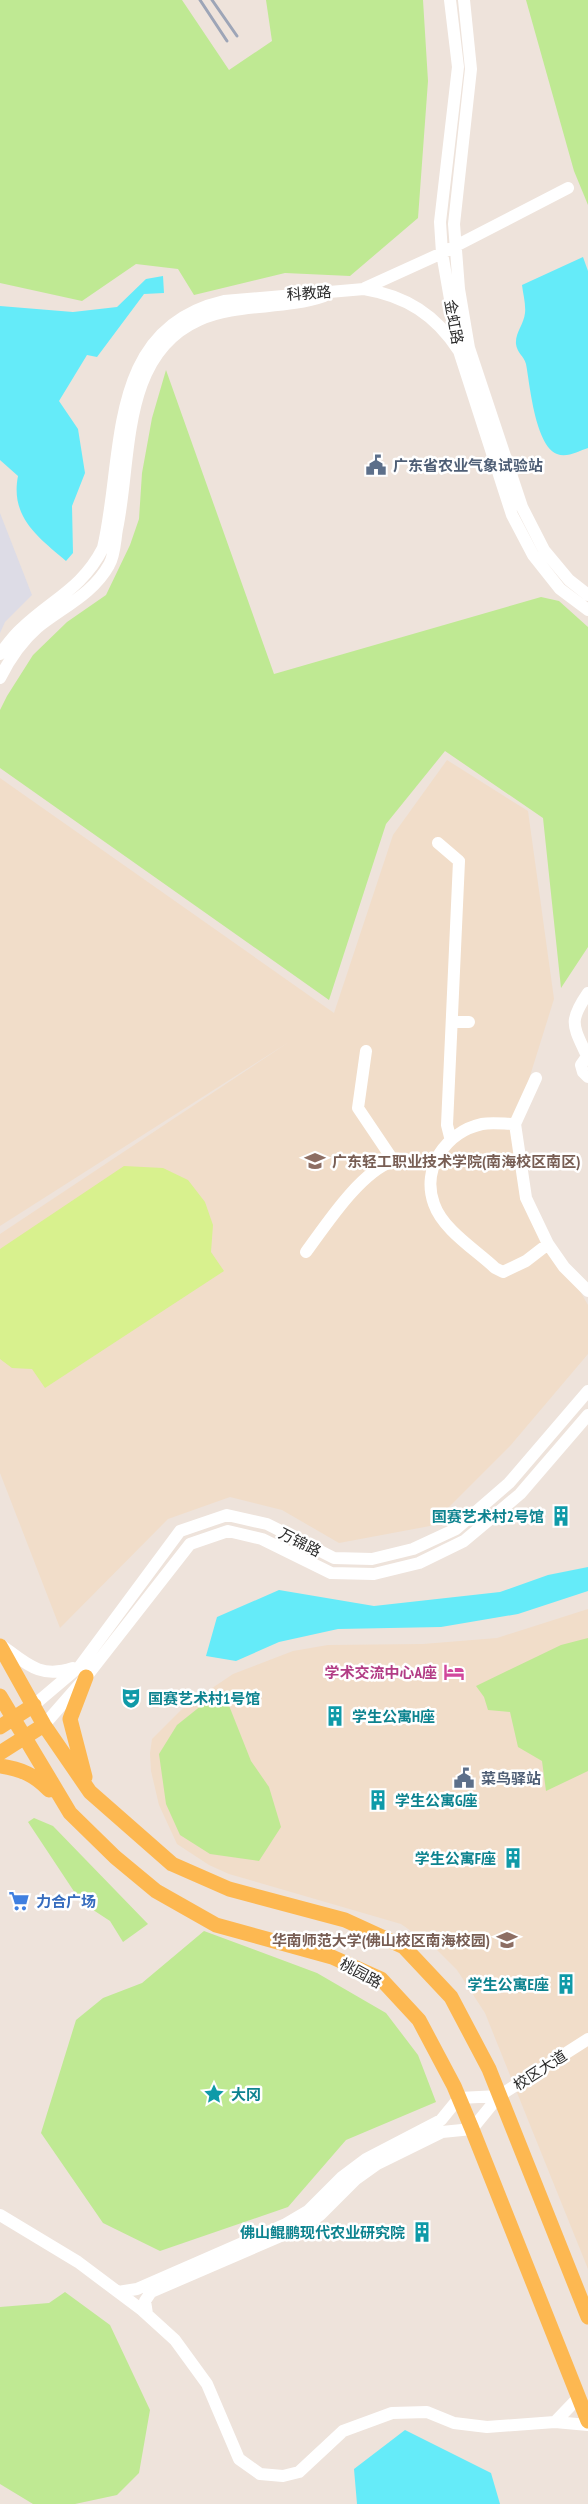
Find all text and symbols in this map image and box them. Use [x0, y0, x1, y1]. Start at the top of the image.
street label: 科教路 [286, 282, 332, 304]
street label: 金虹路 [441, 298, 467, 346]
public building icon: 广东省农业气象试验站 [364, 453, 388, 477]
place label: 广东省农业气象试验站 [393, 456, 543, 475]
school or university icon: 广东轻工职业技术学院(南海校区南区) [303, 1149, 327, 1173]
place label: 广东轻工职业技术学院(南海校区南区) [332, 1152, 580, 1171]
building icon: 国赛艺术村2号馆 [549, 1504, 573, 1528]
place label: 国赛艺术村2号馆 [432, 1507, 544, 1526]
street label: 万锦路 [276, 1523, 324, 1561]
hotel icon: 学术交流中心A座 [442, 1660, 466, 1684]
place label: 学术交流中心A座 [324, 1663, 437, 1682]
theatre icon: 国赛艺术村1号馆 [119, 1686, 143, 1710]
place label: 国赛艺术村1号馆 [148, 1689, 260, 1708]
building icon: 学生公寓H座 [323, 1704, 347, 1728]
place label: 学生公寓H座 [352, 1707, 435, 1726]
public building icon: 菜鸟驿站 [452, 1766, 476, 1790]
place label: 菜鸟驿站 [481, 1769, 541, 1788]
building icon: 学生公寓G座 [366, 1788, 390, 1812]
place label: 学生公寓G座 [395, 1791, 478, 1810]
building icon: 学生公寓F座 [501, 1846, 525, 1870]
place label: 学生公寓F座 [415, 1849, 496, 1868]
supermarket icon: 力合广场 [7, 1889, 31, 1913]
place label: 力合广场 [36, 1892, 96, 1911]
school or university icon: 华南师范大学(佛山校区南海校园) [495, 1928, 519, 1952]
place label: 华南师范大学(佛山校区南海校园) [272, 1931, 490, 1950]
street label: 桃园路 [337, 1954, 385, 1992]
building icon: 学生公寓E座 [554, 1972, 578, 1996]
place label: 学生公寓E座 [468, 1975, 549, 1994]
street label: 校区大道 [510, 2046, 570, 2094]
place icon: 大冈 [202, 2082, 226, 2106]
place label: 大冈 [231, 2085, 261, 2104]
building icon: 佛山鲲鹏现代农业研究院 [410, 2220, 434, 2244]
place label: 佛山鲲鹏现代农业研究院 [240, 2223, 405, 2242]

